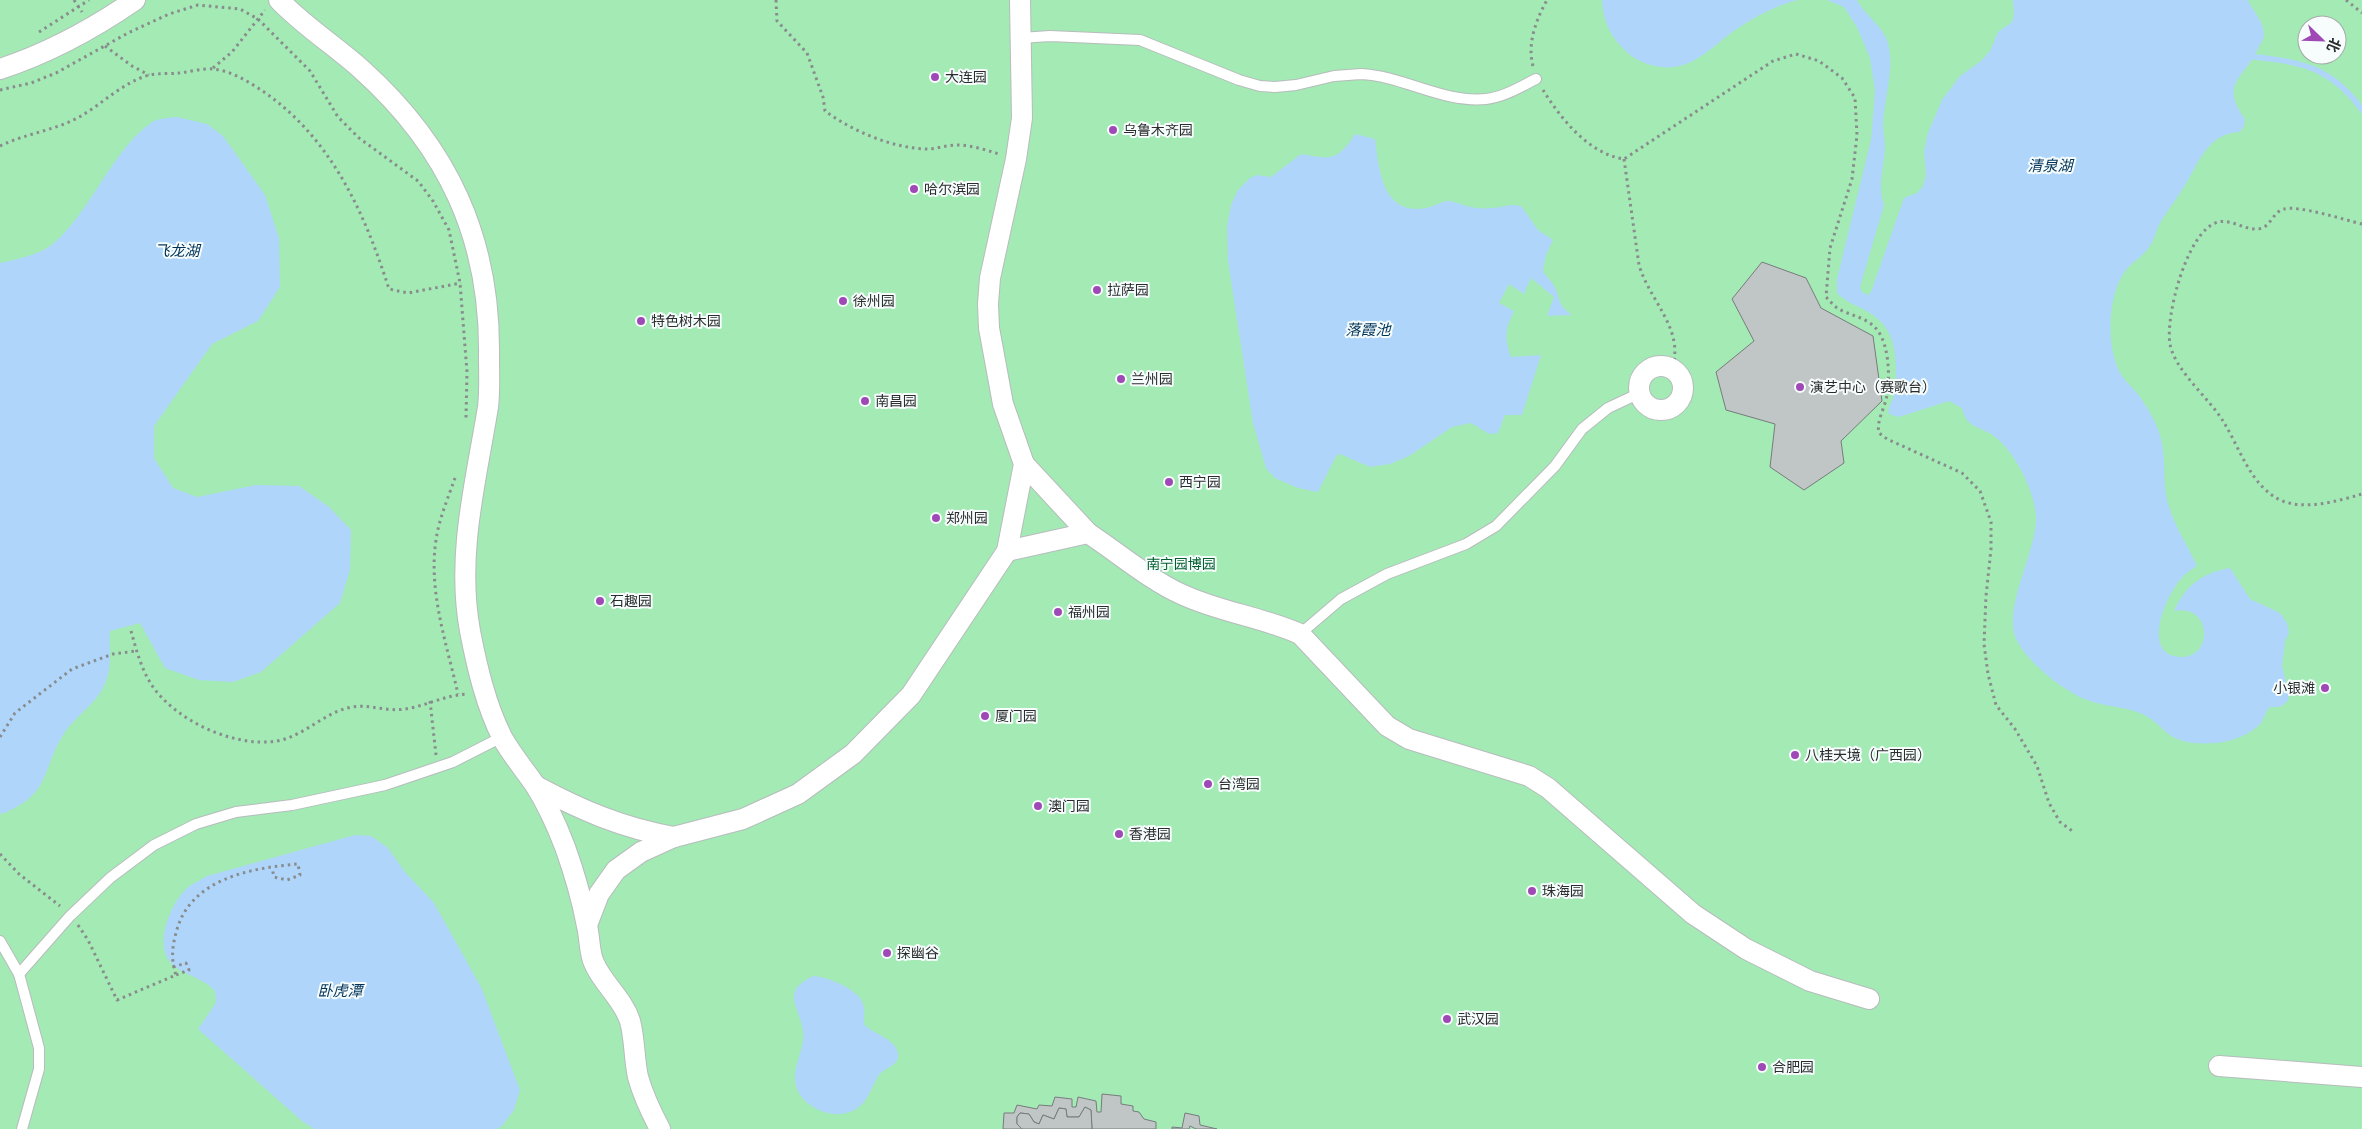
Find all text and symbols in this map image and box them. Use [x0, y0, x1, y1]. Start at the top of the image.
north arrow [2297, 15, 2347, 65]
text: 北 [2322, 35, 2346, 55]
place label: 大连园 [945, 67, 987, 87]
marker: 大连园 [929, 71, 941, 83]
place label: 乌鲁木齐园 [1123, 120, 1193, 140]
marker: 乌鲁木齐园 [1107, 124, 1119, 136]
water label: 清泉湖 [2027, 155, 2074, 176]
place label: 哈尔滨园 [924, 179, 980, 199]
marker: 哈尔滨园 [908, 183, 920, 195]
water label: 飞龙湖 [154, 240, 201, 261]
place label: 拉萨园 [1107, 280, 1149, 300]
marker: 拉萨园 [1091, 284, 1103, 296]
place label: 徐州园 [853, 291, 895, 311]
marker: 徐州园 [837, 295, 849, 307]
place label: 特色树木园 [651, 311, 721, 331]
marker: 特色树木园 [635, 315, 647, 327]
water label: 落霞池 [1345, 319, 1392, 340]
place label: 兰州园 [1131, 369, 1173, 389]
marker: 兰州园 [1115, 373, 1127, 385]
place label: 演艺中心（赛歌台） [1810, 377, 1936, 397]
marker: 演艺中心（赛歌台） [1794, 381, 1806, 393]
place label: 南昌园 [875, 391, 917, 411]
marker: 南昌园 [859, 395, 871, 407]
place label: 西宁园 [1179, 472, 1221, 492]
marker: 西宁园 [1163, 476, 1175, 488]
place label: 郑州园 [946, 508, 988, 528]
marker: 郑州园 [930, 512, 942, 524]
park label: 南宁园博园 [1146, 554, 1216, 574]
place label: 石趣园 [610, 591, 652, 611]
marker: 石趣园 [594, 595, 606, 607]
place label: 福州园 [1068, 602, 1110, 622]
marker: 福州园 [1052, 606, 1064, 618]
place label: 小银滩 [2273, 678, 2315, 698]
marker: 小银滩 [2319, 682, 2331, 694]
place label: 厦门园 [995, 706, 1037, 726]
marker: 厦门园 [979, 710, 991, 722]
place label: 八桂天境（广西园） [1805, 745, 1931, 765]
marker: 八桂天境（广西园） [1789, 749, 1801, 761]
place label: 台湾园 [1218, 774, 1260, 794]
marker: 台湾园 [1202, 778, 1214, 790]
place label: 澳门园 [1048, 796, 1090, 816]
marker: 澳门园 [1032, 800, 1044, 812]
place label: 香港园 [1129, 824, 1171, 844]
marker: 香港园 [1113, 828, 1125, 840]
place label: 珠海园 [1542, 881, 1584, 901]
marker: 珠海园 [1526, 885, 1538, 897]
place label: 探幽谷 [897, 943, 939, 963]
marker: 探幽谷 [881, 947, 893, 959]
water label: 卧虎潭 [317, 980, 365, 1001]
place label: 武汉园 [1457, 1009, 1499, 1029]
marker: 武汉园 [1441, 1013, 1453, 1025]
place label: 合肥园 [1772, 1057, 1814, 1077]
marker: 合肥园 [1756, 1061, 1768, 1073]

